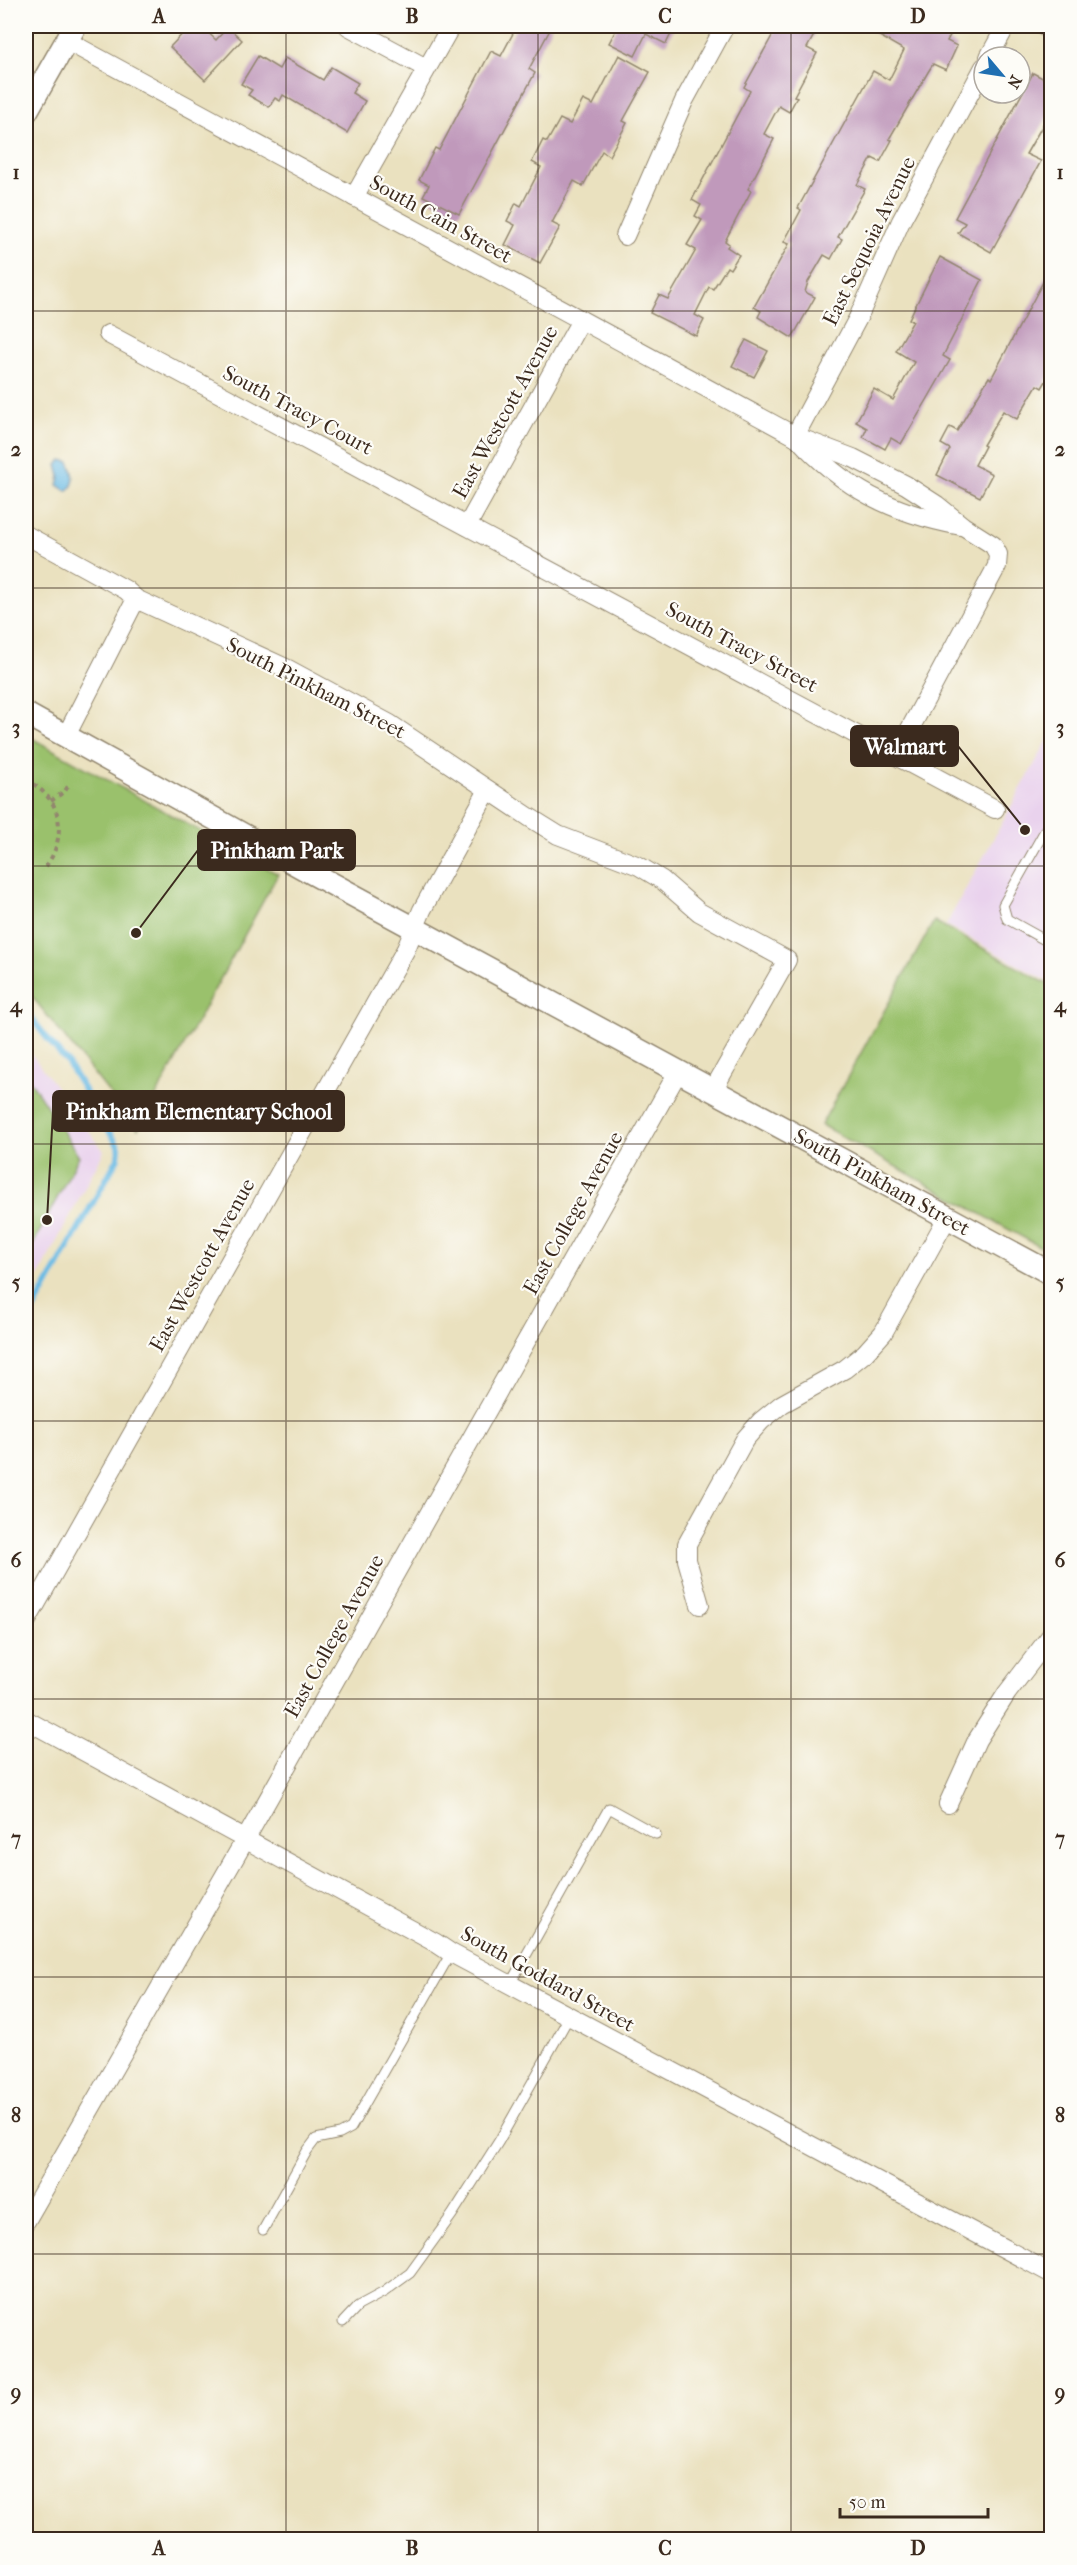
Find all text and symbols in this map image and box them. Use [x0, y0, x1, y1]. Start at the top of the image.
text: A [151, 5, 167, 28]
text: B [405, 5, 419, 28]
text: C [658, 5, 672, 28]
text: D [910, 5, 926, 28]
north arrow [972, 45, 1032, 105]
text: N [1003, 72, 1026, 93]
street label: East Sequoia Avenue [818, 153, 920, 329]
text: 1 [12, 161, 20, 184]
text: 1 [1056, 161, 1064, 184]
street label: South Cain Street [366, 170, 517, 268]
street label: East Westcott Avenue [447, 321, 563, 503]
street label: South Tracy Court [219, 360, 377, 460]
text: 2 [11, 438, 21, 461]
text: 2 [1055, 438, 1065, 461]
street label: South Tracy Street [662, 597, 822, 697]
street label: South Pinkham Street [222, 632, 410, 744]
text: 3 [12, 716, 20, 739]
text: 3 [1056, 716, 1064, 739]
callout: Walmart [851, 726, 958, 766]
text: Walmart [863, 734, 947, 760]
callout: Pinkham Park [198, 830, 355, 870]
text: Pinkham Park [210, 838, 344, 864]
text: 4 [9, 994, 23, 1018]
text: 4 [1053, 994, 1067, 1018]
callout: Pinkham Elementary School [53, 1091, 344, 1131]
text: Pinkham Elementary School [66, 1099, 333, 1125]
street label: South Pinkham Street [790, 1124, 975, 1241]
street label: East College Avenue [518, 1127, 628, 1299]
street label: East Westcott Avenue [144, 1174, 260, 1356]
text: 5 [12, 1271, 21, 1294]
text: 5 [1056, 1271, 1065, 1294]
text: 6 [11, 1549, 23, 1572]
text: 6 [1055, 1549, 1067, 1572]
street label: East College Avenue [279, 1550, 389, 1722]
text: 7 [10, 1827, 21, 1850]
text: 7 [1054, 1827, 1065, 1850]
street label: South Goddard Street [457, 1921, 640, 2037]
text: 8 [11, 2104, 21, 2127]
text: 8 [1055, 2104, 1065, 2127]
text: 9 [10, 2382, 21, 2405]
text: 9 [1054, 2382, 1065, 2405]
scale bar [840, 2481, 988, 2519]
text: 50 m [849, 2492, 886, 2513]
text: A [151, 2537, 167, 2560]
text: B [405, 2537, 419, 2560]
text: C [658, 2537, 672, 2560]
text: D [910, 2537, 926, 2560]

